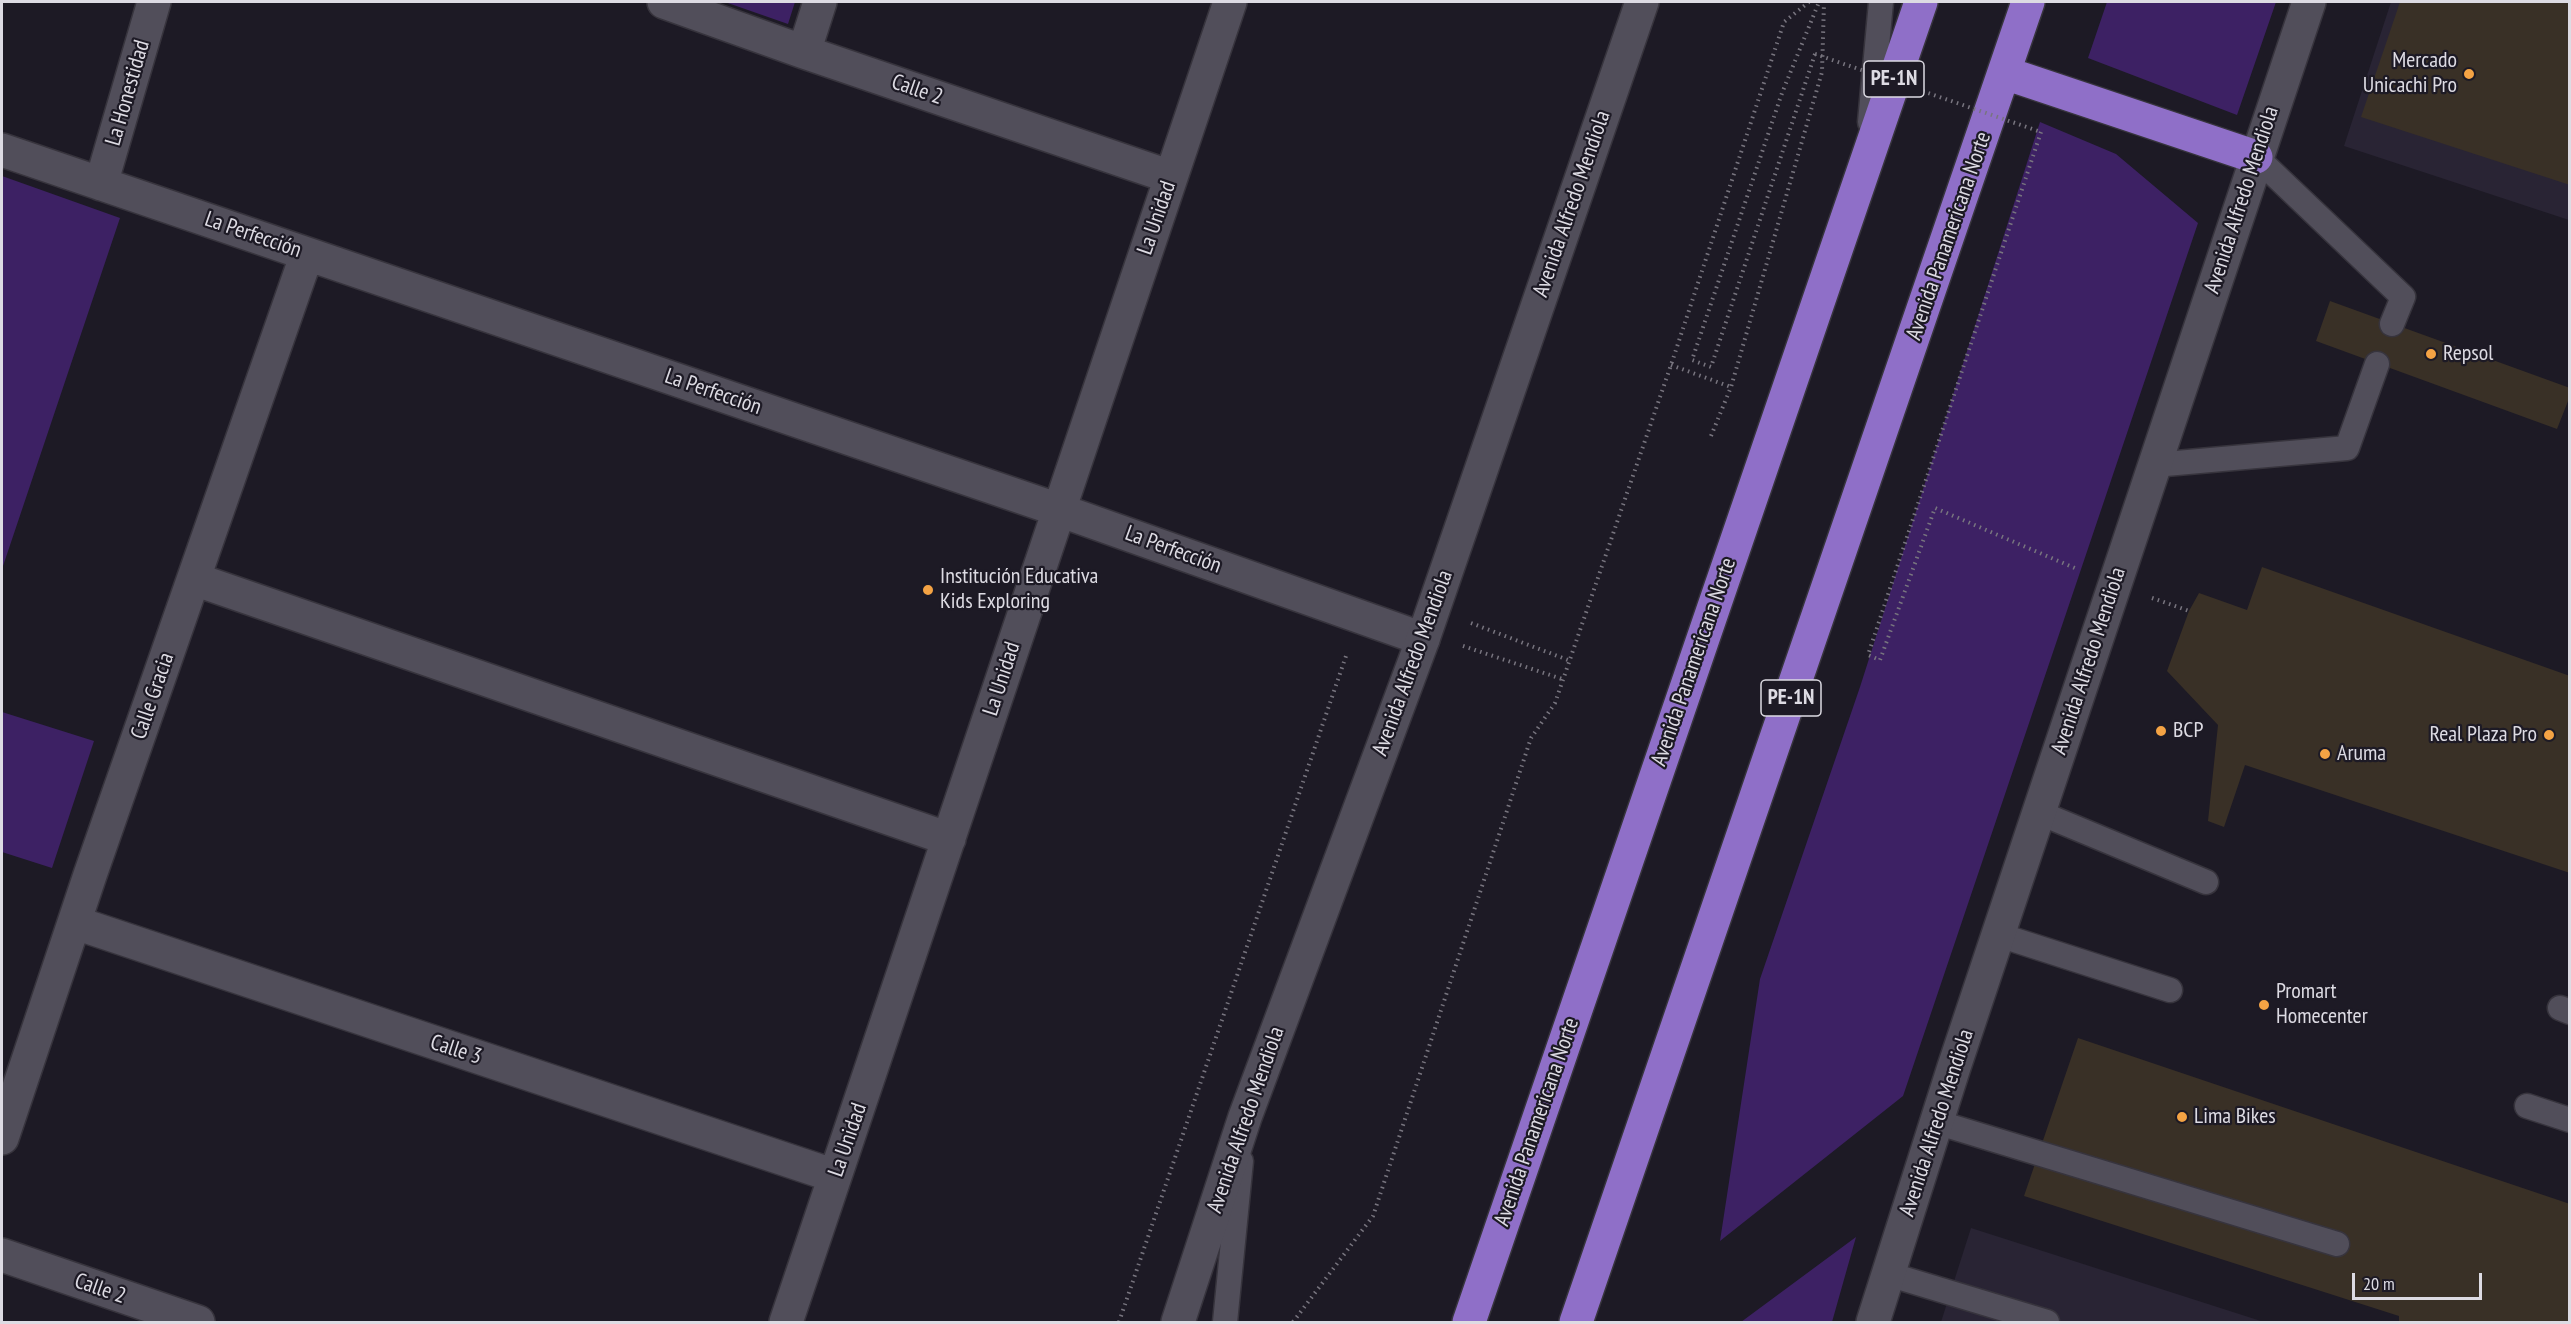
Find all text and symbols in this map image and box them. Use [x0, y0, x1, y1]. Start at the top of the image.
street label: La Honestidad [100, 37, 156, 149]
place label: Mercado Unicachi Pro [2363, 48, 2457, 100]
road number: PE-1N [1864, 61, 1924, 97]
marker: Mercado Unicachi Pro [2462, 67, 2476, 81]
street label: Calle 2 [888, 69, 946, 111]
street label: Avenida Alfredo Mendiola [2199, 103, 2285, 297]
street label: Avenida Alfredo Mendiola [1528, 107, 1616, 301]
street label: Avenida Panamericana Norte [1901, 129, 1997, 343]
street label: La Unidad [1132, 178, 1182, 258]
street label: La Perfección [201, 206, 305, 264]
place label: Repsol [2443, 341, 2493, 367]
marker: Repsol [2424, 347, 2438, 361]
street label: La Perfección [661, 363, 765, 421]
street label: La Perfección [1121, 520, 1225, 580]
street label: Avenida Panamericana Norte [1646, 555, 1742, 769]
place label: Institución Educativa Kids Exploring [940, 564, 1098, 616]
street label: Avenida Alfredo Mendiola [2046, 564, 2132, 758]
street label: Avenida Alfredo Mendiola [1367, 567, 1459, 759]
marker: Institución Educativa Kids Exploring [921, 583, 935, 597]
street label: La Unidad [978, 639, 1026, 719]
street label: Calle Gracia [126, 649, 180, 743]
road number: PE-1N [1761, 680, 1821, 716]
place label: BCP [2173, 718, 2203, 744]
place label: Real Plaza Pro [2430, 722, 2537, 748]
marker: BCP [2154, 724, 2168, 738]
marker: Real Plaza Pro [2542, 728, 2556, 742]
place label: Aruma [2337, 741, 2386, 767]
marker: Aruma [2318, 747, 2332, 761]
place label: Promart Homecenter [2276, 979, 2368, 1030]
marker: Promart Homecenter [2257, 998, 2271, 1012]
street label: Avenida Panamericana Norte [1489, 1015, 1585, 1229]
street label: Avenida Alfredo Mendiola [1202, 1023, 1290, 1217]
street label: Avenida Alfredo Mendiola [1894, 1026, 1980, 1220]
street label: Calle 3 [427, 1029, 485, 1071]
street label: La Unidad [823, 1100, 873, 1180]
place label: Lima Bikes [2194, 1104, 2276, 1130]
marker: Lima Bikes [2175, 1110, 2189, 1124]
scale bar [2355, 1261, 2486, 1299]
street label: Calle 2 [71, 1268, 129, 1310]
text: 20 m [2363, 1272, 2395, 1295]

